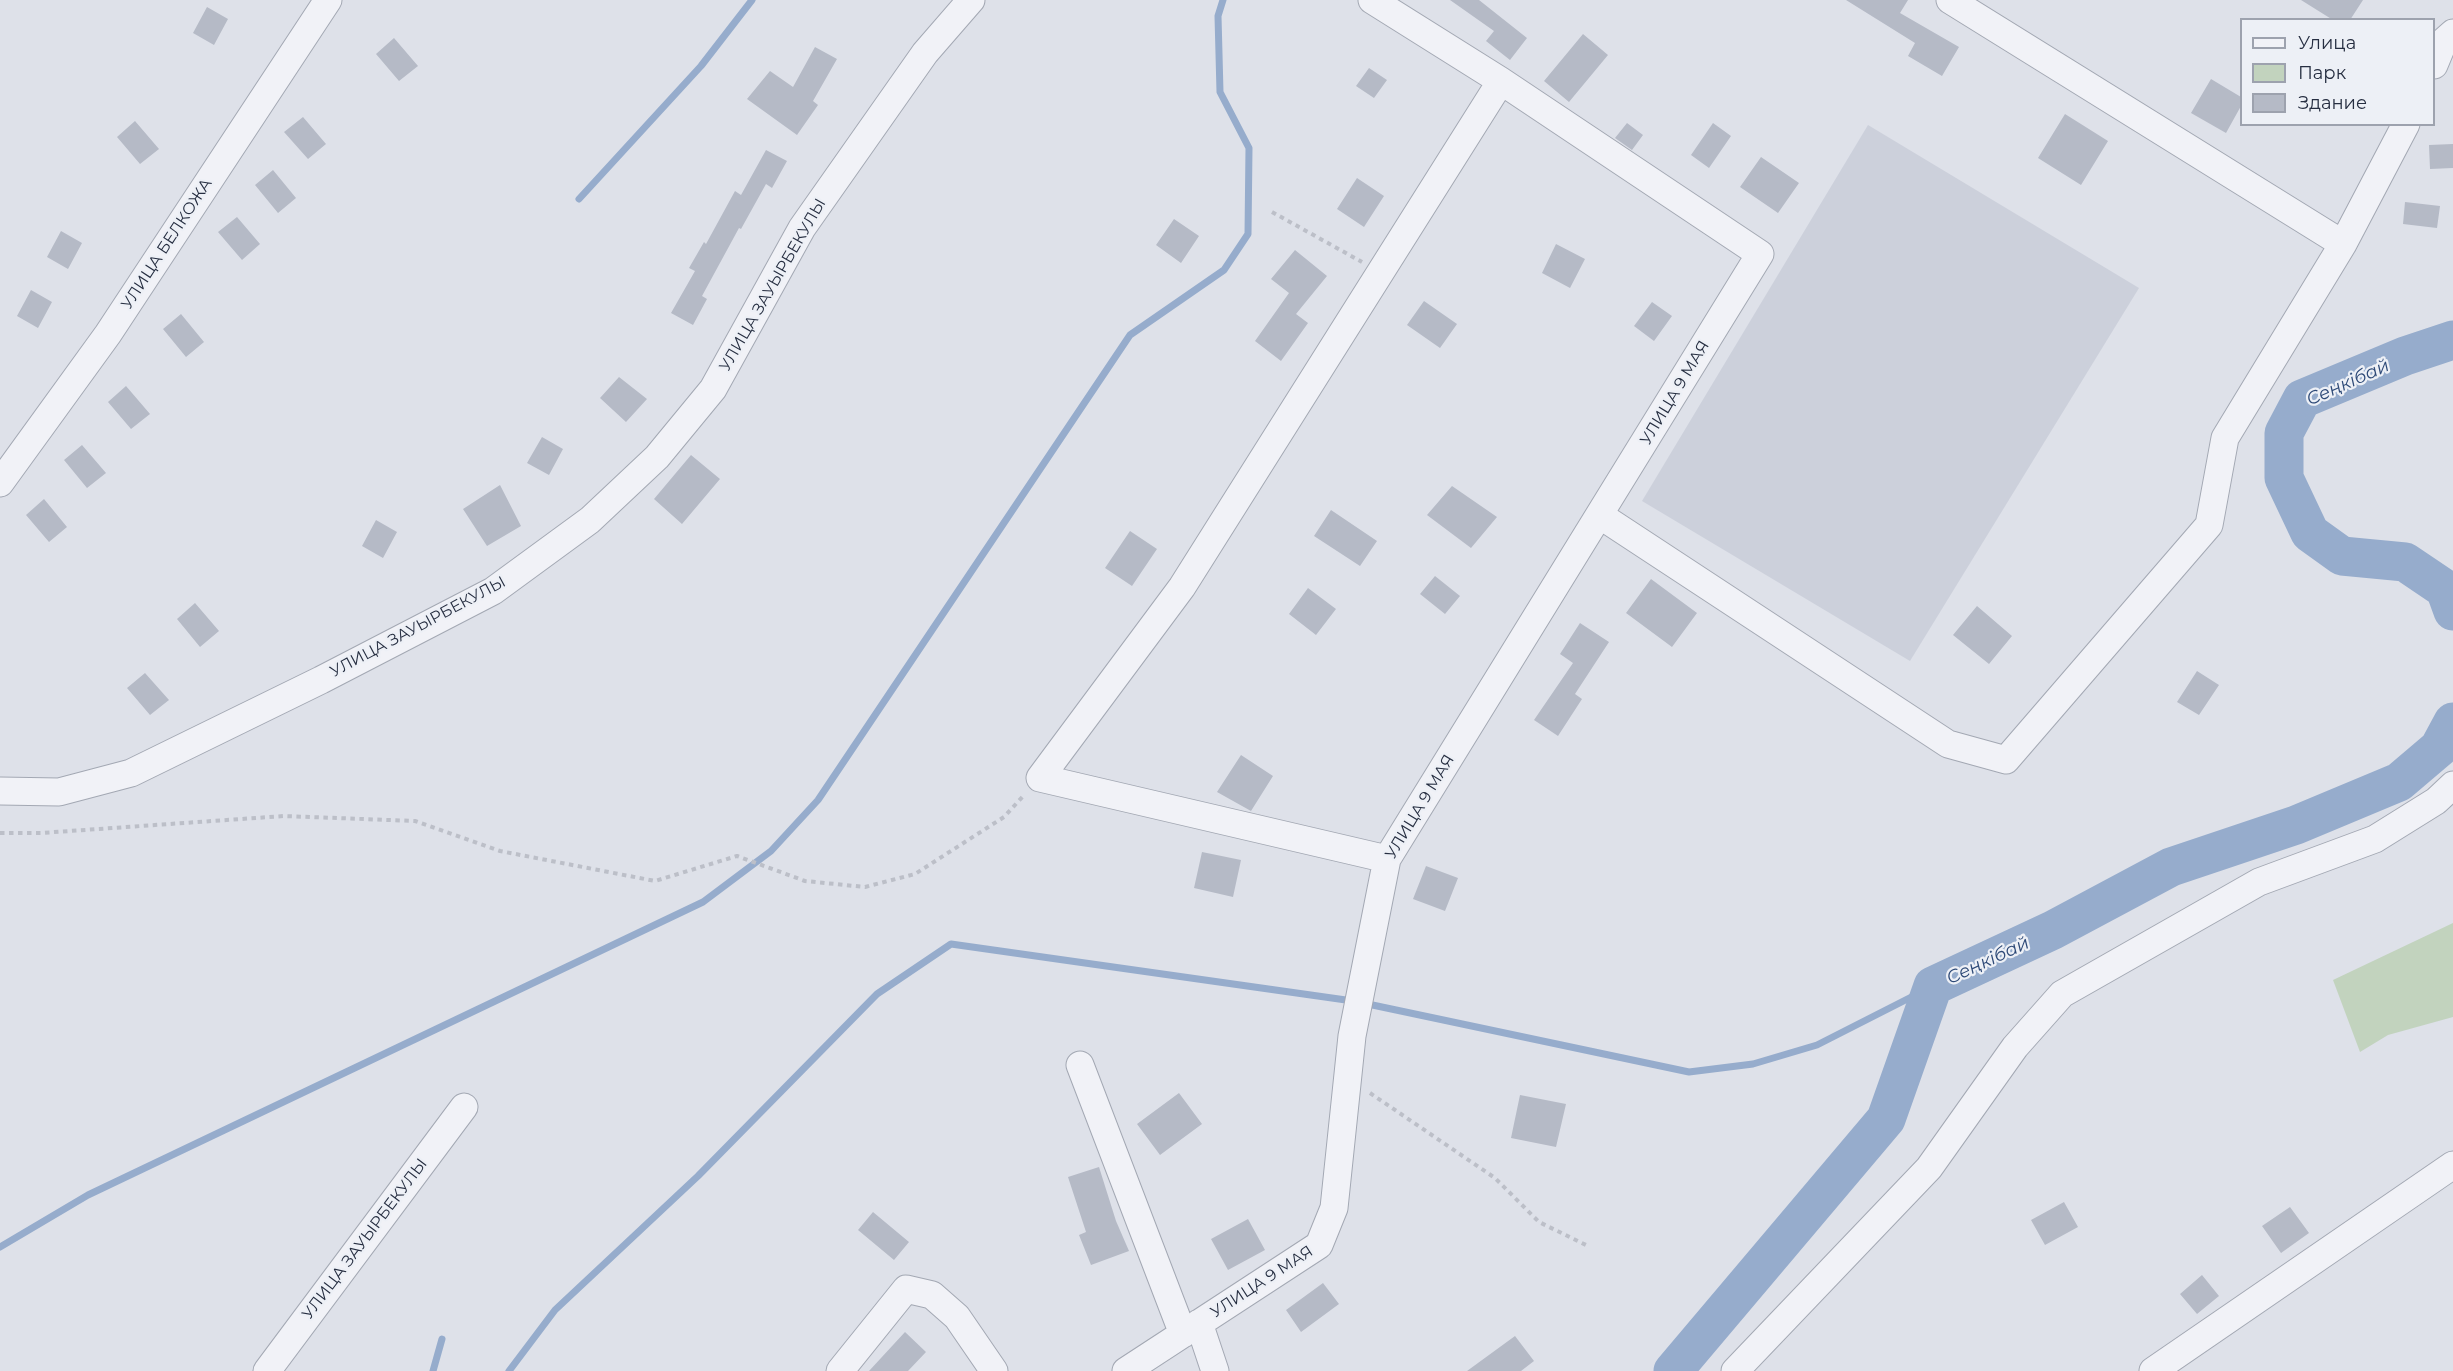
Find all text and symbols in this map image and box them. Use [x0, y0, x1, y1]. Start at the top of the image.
legend [2240, 18, 2435, 126]
text: Улица [2298, 32, 2356, 54]
text: Парк [2298, 62, 2346, 84]
text: Здание [2298, 92, 2367, 114]
street label: УЛИЦА БЕЛКОЖА [118, 175, 216, 313]
street label: УЛИЦА ЗАУЫРБЕКУЛЫ [716, 195, 830, 375]
street label: УЛИЦА 9 МАЯ [1636, 337, 1714, 449]
water label: Сеңкібай [2303, 355, 2393, 411]
street label: УЛИЦА ЗАУЫРБЕКУЛЫ [327, 572, 509, 682]
street label: УЛИЦА 9 МАЯ [1381, 751, 1459, 863]
water label: Сеңкібай [1943, 932, 2033, 990]
street label: УЛИЦА ЗАУЫРБЕКУЛЫ [298, 1155, 432, 1323]
street label: УЛИЦА 9 МАЯ [1207, 1242, 1317, 1322]

